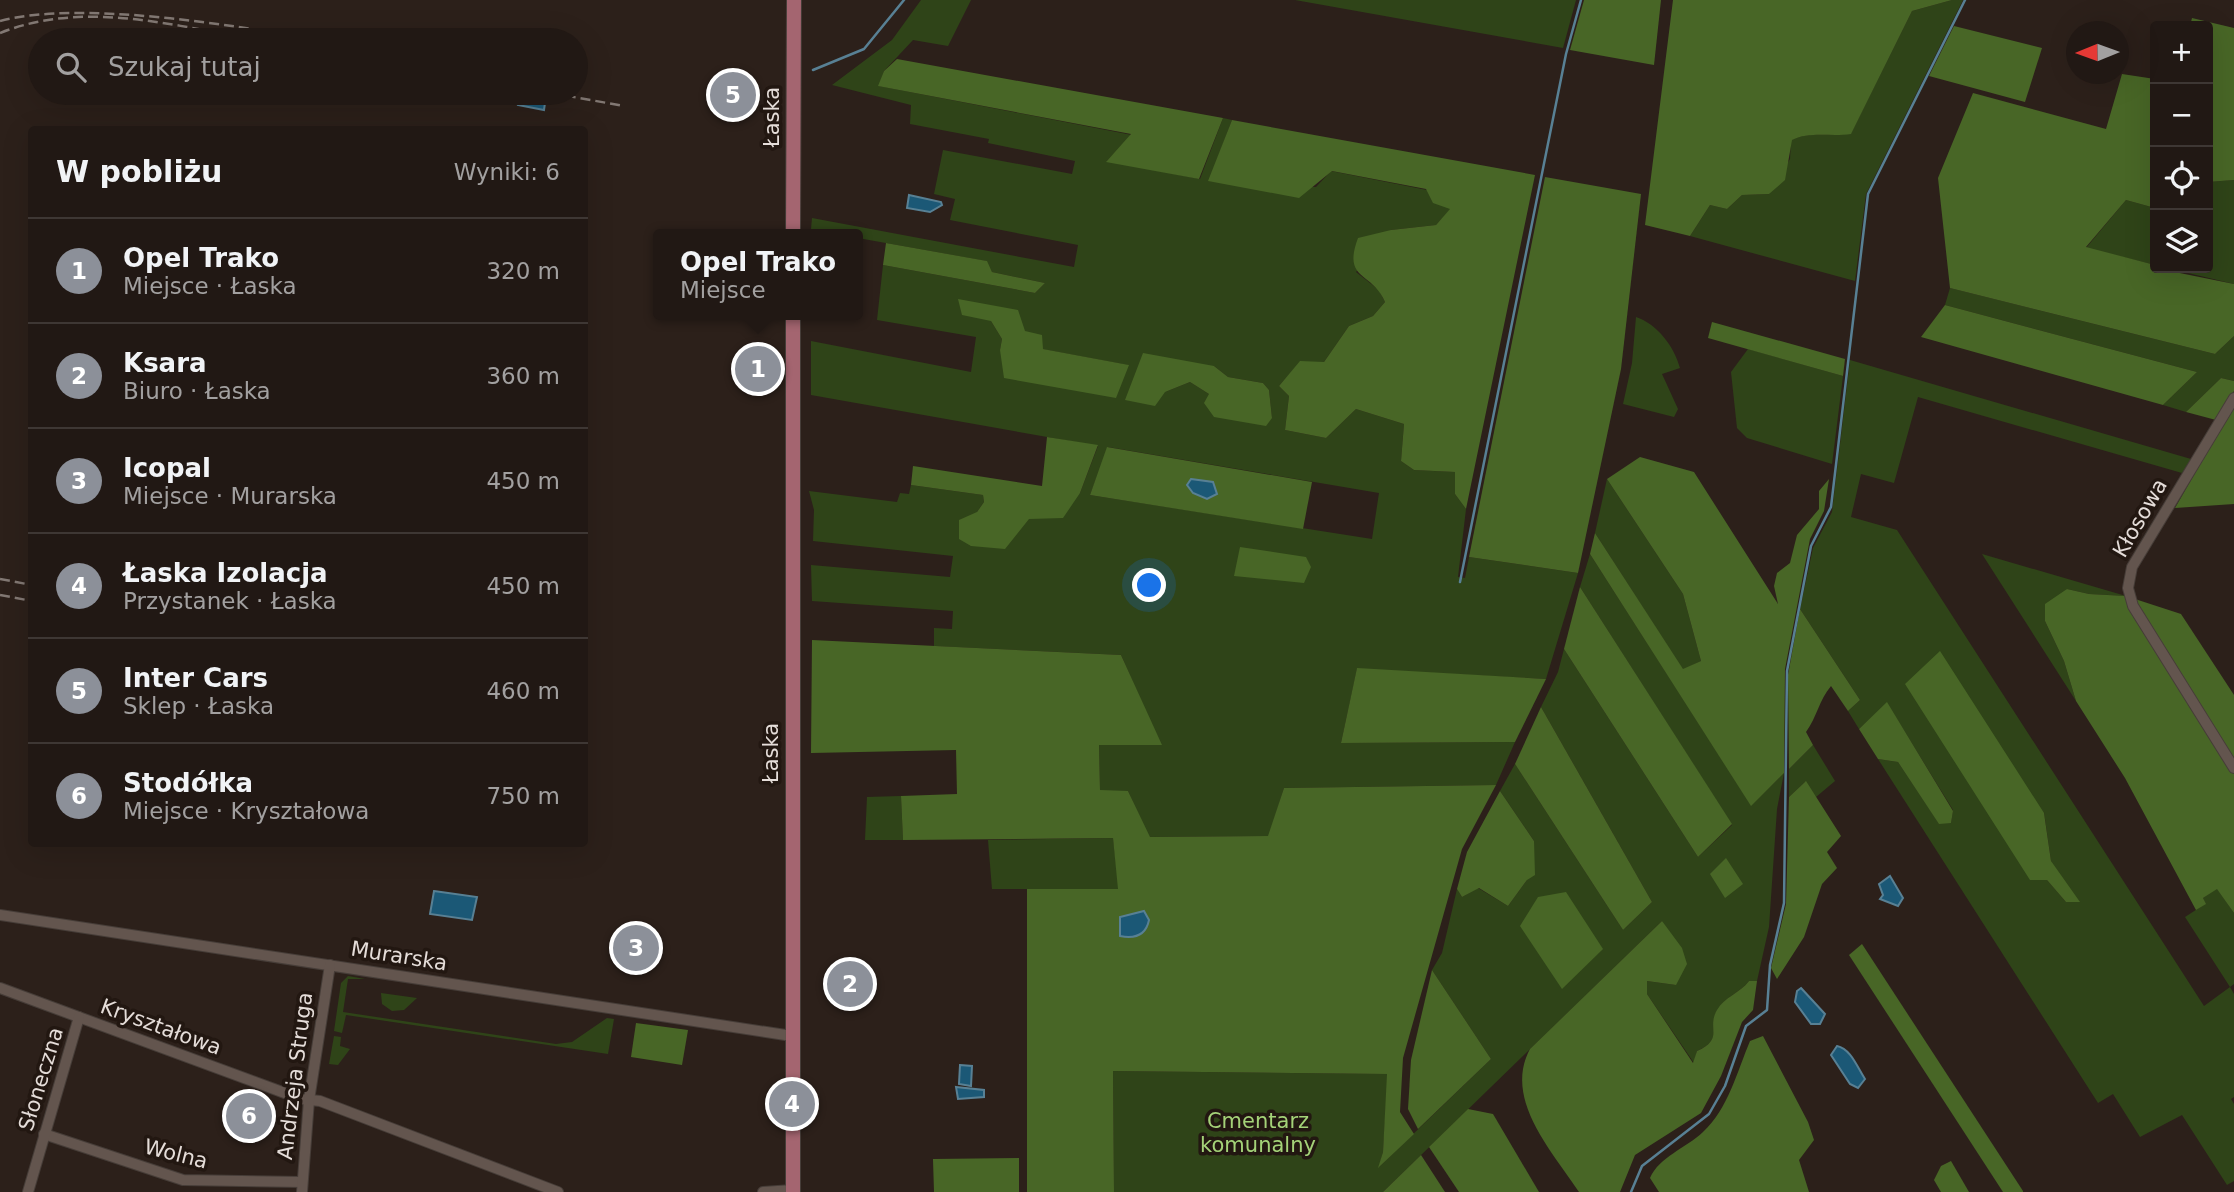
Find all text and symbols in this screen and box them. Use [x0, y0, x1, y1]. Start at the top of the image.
north arrow [2066, 21, 2129, 84]
map controls [2150, 21, 2213, 273]
button: + [2150, 21, 2213, 84]
search box [28, 28, 588, 105]
icon: search [52, 48, 90, 86]
text: Szukaj tutaj [108, 52, 261, 82]
pin: 5 [710, 69, 756, 121]
button: − [2150, 84, 2213, 147]
street label: Łaska [760, 87, 784, 148]
button: locate [2150, 147, 2213, 210]
text: W pobliżu [56, 154, 222, 189]
text: Wyniki: 6 [454, 159, 560, 185]
button: layers [2150, 210, 2213, 273]
popup [653, 229, 863, 320]
text: Opel Trako [123, 243, 279, 273]
text: Opel Trako [680, 247, 836, 277]
text: 1 [71, 258, 87, 284]
text: 320 m [486, 258, 560, 284]
text: Miejsce · Łaska [123, 273, 297, 299]
text: Miejsce [680, 277, 766, 303]
pin: 1 [735, 343, 781, 395]
text: Ksara [123, 348, 207, 378]
text: 2 [71, 363, 87, 389]
text: 360 m [486, 363, 560, 389]
text: Biuro · Łaska [123, 378, 271, 404]
text: Icopal [123, 453, 211, 483]
text: 3 [71, 468, 87, 494]
text: 450 m [486, 468, 560, 494]
street label: Kłosowa [2108, 475, 2172, 561]
text: Miejsce · Murarska [123, 483, 337, 509]
text: Łaska Izolacja [123, 558, 328, 588]
your location [1132, 568, 1166, 602]
text: 4 [71, 573, 87, 599]
text: 450 m [486, 573, 560, 599]
text: Przystanek · Łaska [123, 588, 337, 614]
text: Inter Cars [123, 663, 268, 693]
text: 5 [71, 678, 87, 704]
text: 460 m [486, 678, 560, 704]
text: Sklep · Łaska [123, 693, 274, 719]
street label: Łaska [759, 723, 783, 784]
text: Stodółka [123, 768, 253, 798]
text: 6 [71, 783, 87, 809]
text: 750 m [486, 783, 560, 809]
text: Miejsce · Kryształowa [123, 798, 369, 824]
pin: 3 [613, 922, 659, 974]
street label: Murarska [349, 937, 449, 975]
pin: 2 [827, 958, 873, 1010]
street label: Andrzeja Struga [273, 991, 317, 1161]
street label: Kryształowa [97, 994, 225, 1060]
street label: Słoneczna [14, 1024, 68, 1134]
pin: 4 [769, 1078, 815, 1130]
pin: 6 [226, 1090, 272, 1142]
park label: Cmentarz komunalny [1200, 1109, 1316, 1157]
street label: Wolna [142, 1135, 210, 1173]

